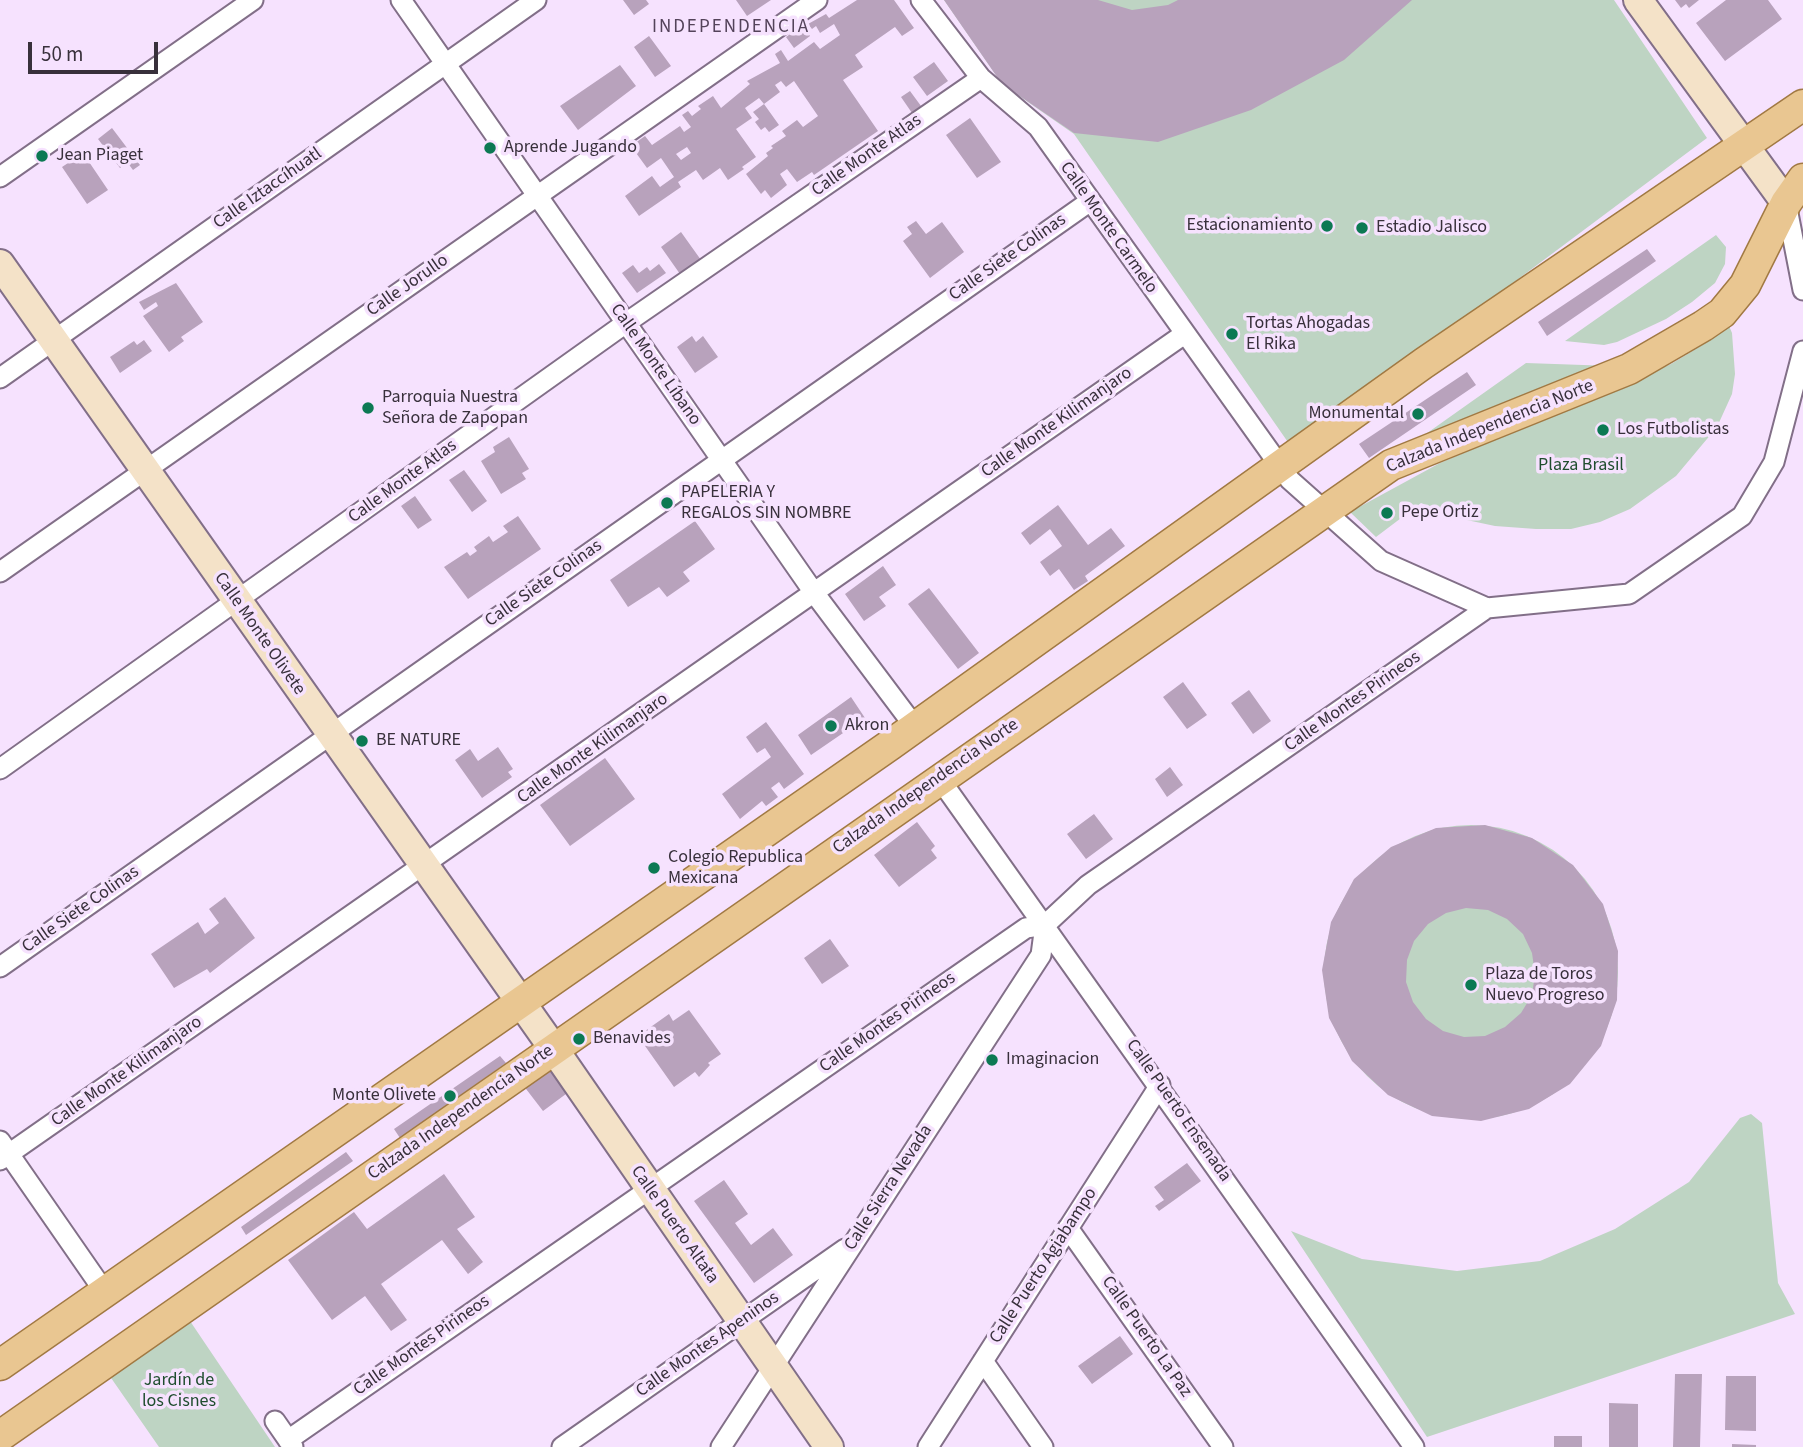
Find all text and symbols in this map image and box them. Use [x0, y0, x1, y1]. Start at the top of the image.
district label: INDEPENDENCIA [654, 17, 808, 39]
scale bar [32, 28, 161, 72]
text: 50 m [41, 39, 83, 69]
street label: Calle Monte Atlas [808, 110, 926, 202]
place label: Aprende Jugando [504, 137, 637, 159]
marker: Aprende Jugando [482, 140, 498, 156]
street label: Calle Iztaccíhuatl [209, 144, 327, 234]
place label: Jean Piaget [56, 145, 143, 167]
marker: Jean Piaget [34, 148, 50, 164]
street label: Calle Monte Carmelo [1054, 158, 1162, 298]
street label: Calle Siete Colinas [945, 210, 1071, 306]
place label: Estacionamiento [1187, 215, 1313, 237]
place label: Estadio Jalisco [1376, 217, 1487, 239]
marker: Estacionamiento [1319, 218, 1335, 234]
marker: Estadio Jalisco [1354, 220, 1370, 236]
street label: Calle Jorullo [363, 250, 453, 322]
street label: Calle Monte Líbano [605, 300, 705, 430]
place label: Tortas Ahogadas El Rika [1246, 313, 1370, 356]
marker: Tortas Ahogadas El Rika [1224, 326, 1240, 342]
street label: Calle Monte Kilimanjaro [977, 363, 1137, 483]
street label: Calzada Independencia Norte [1383, 375, 1597, 479]
place label: Parroquia Nuestra Señora de Zapopan [382, 387, 528, 430]
marker: Parroquia Nuestra Señora de Zapopan [360, 400, 376, 416]
place label: Monumental [1308, 403, 1404, 425]
marker: Monumental [1410, 406, 1426, 422]
place label: Los Futbolistas [1617, 419, 1729, 441]
marker: Los Futbolistas [1595, 422, 1611, 438]
street label: Calle Monte Atlas [344, 435, 462, 529]
park label: Plaza Brasil [1538, 455, 1624, 477]
place label: PAPELERIA Y REGALOS SIN NOMBRE [681, 482, 852, 524]
marker: PAPELERIA Y REGALOS SIN NOMBRE [659, 495, 675, 511]
place label: Pepe Ortiz [1401, 502, 1479, 524]
marker: Pepe Ortiz [1379, 505, 1395, 521]
street label: Calle Siete Colinas [481, 536, 607, 632]
street label: Calle Monte Olivete [209, 568, 309, 700]
street label: Calle Montes Pirineos [1281, 647, 1425, 757]
street label: Calle Monte Kilimanjaro [513, 689, 673, 809]
street label: Calzada Independencia Norte [829, 715, 1023, 859]
place label: Akron [845, 715, 889, 737]
marker: Akron [823, 718, 839, 734]
place label: BE NATURE [376, 730, 461, 752]
marker: BE NATURE [354, 733, 370, 749]
place label: Colegio Republica Mexicana [668, 847, 803, 890]
marker: Colegio Republica Mexicana [646, 860, 662, 876]
street label: Calle Siete Colinas [18, 862, 144, 958]
place label: Plaza de Toros Nuevo Progreso [1485, 964, 1605, 1006]
street label: Calle Montes Pirineos [816, 968, 960, 1078]
marker: Plaza de Toros Nuevo Progreso [1463, 977, 1479, 993]
street label: Calle Monte Kilimanjaro [47, 1012, 207, 1132]
place label: Benavides [593, 1028, 671, 1050]
marker: Benavides [571, 1031, 587, 1047]
street label: Calle Puerto Ensenada [1121, 1036, 1235, 1186]
street label: Calzada Independencia Norte [364, 1041, 558, 1185]
place label: Imaginacion [1006, 1049, 1099, 1071]
marker: Imaginacion [984, 1052, 1000, 1068]
place label: Monte Olivete [332, 1085, 436, 1107]
marker: Monte Olivete [442, 1088, 458, 1104]
street label: Calle Sierra Nevada [840, 1121, 938, 1255]
street label: Calle Puerto Altata [625, 1162, 723, 1288]
street label: Calle Puerto Agiabampo [986, 1184, 1102, 1348]
street label: Calle Puerto La Paz [1096, 1272, 1196, 1402]
street label: Calle Montes Apeninos [632, 1287, 784, 1403]
street label: Calle Montes Pirineos [350, 1291, 494, 1401]
park label: Jardín de los Cisnes [142, 1370, 216, 1412]

